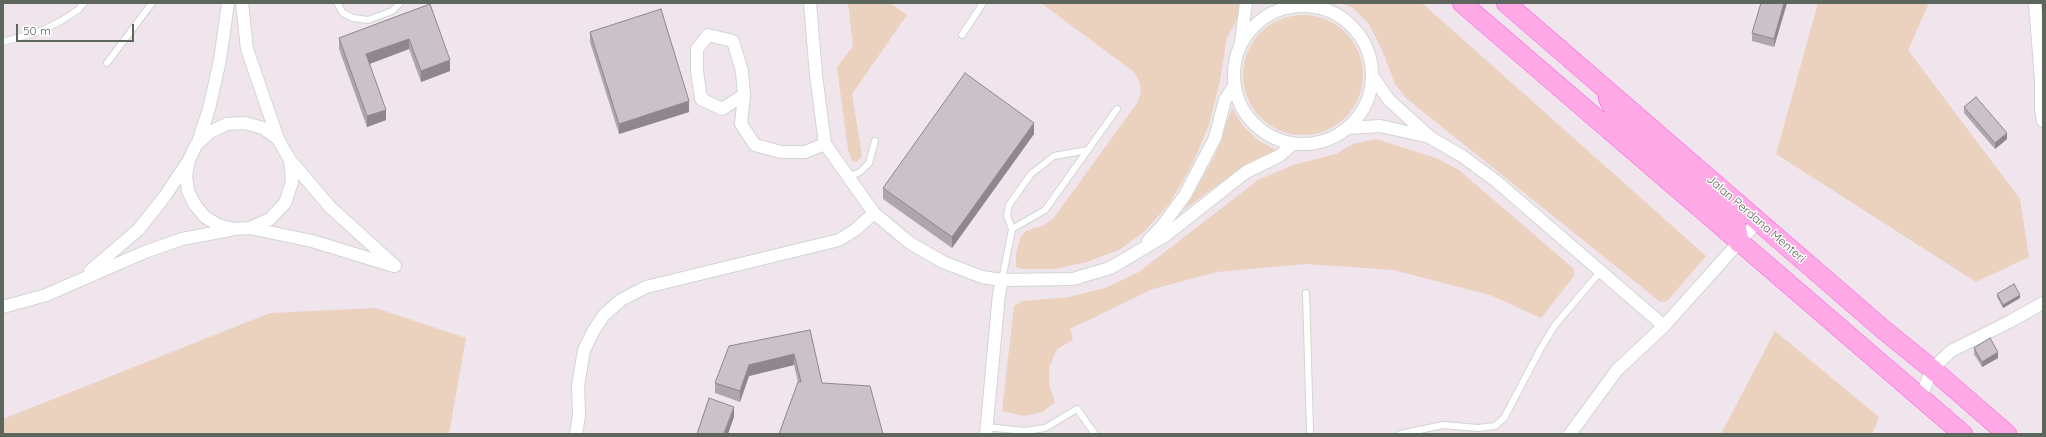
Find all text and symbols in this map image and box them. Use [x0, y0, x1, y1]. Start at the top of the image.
scale bar [18, 16, 136, 42]
text: 50 m [23, 23, 51, 38]
street label: Jalan Perdana Menteri [1704, 172, 1808, 266]

